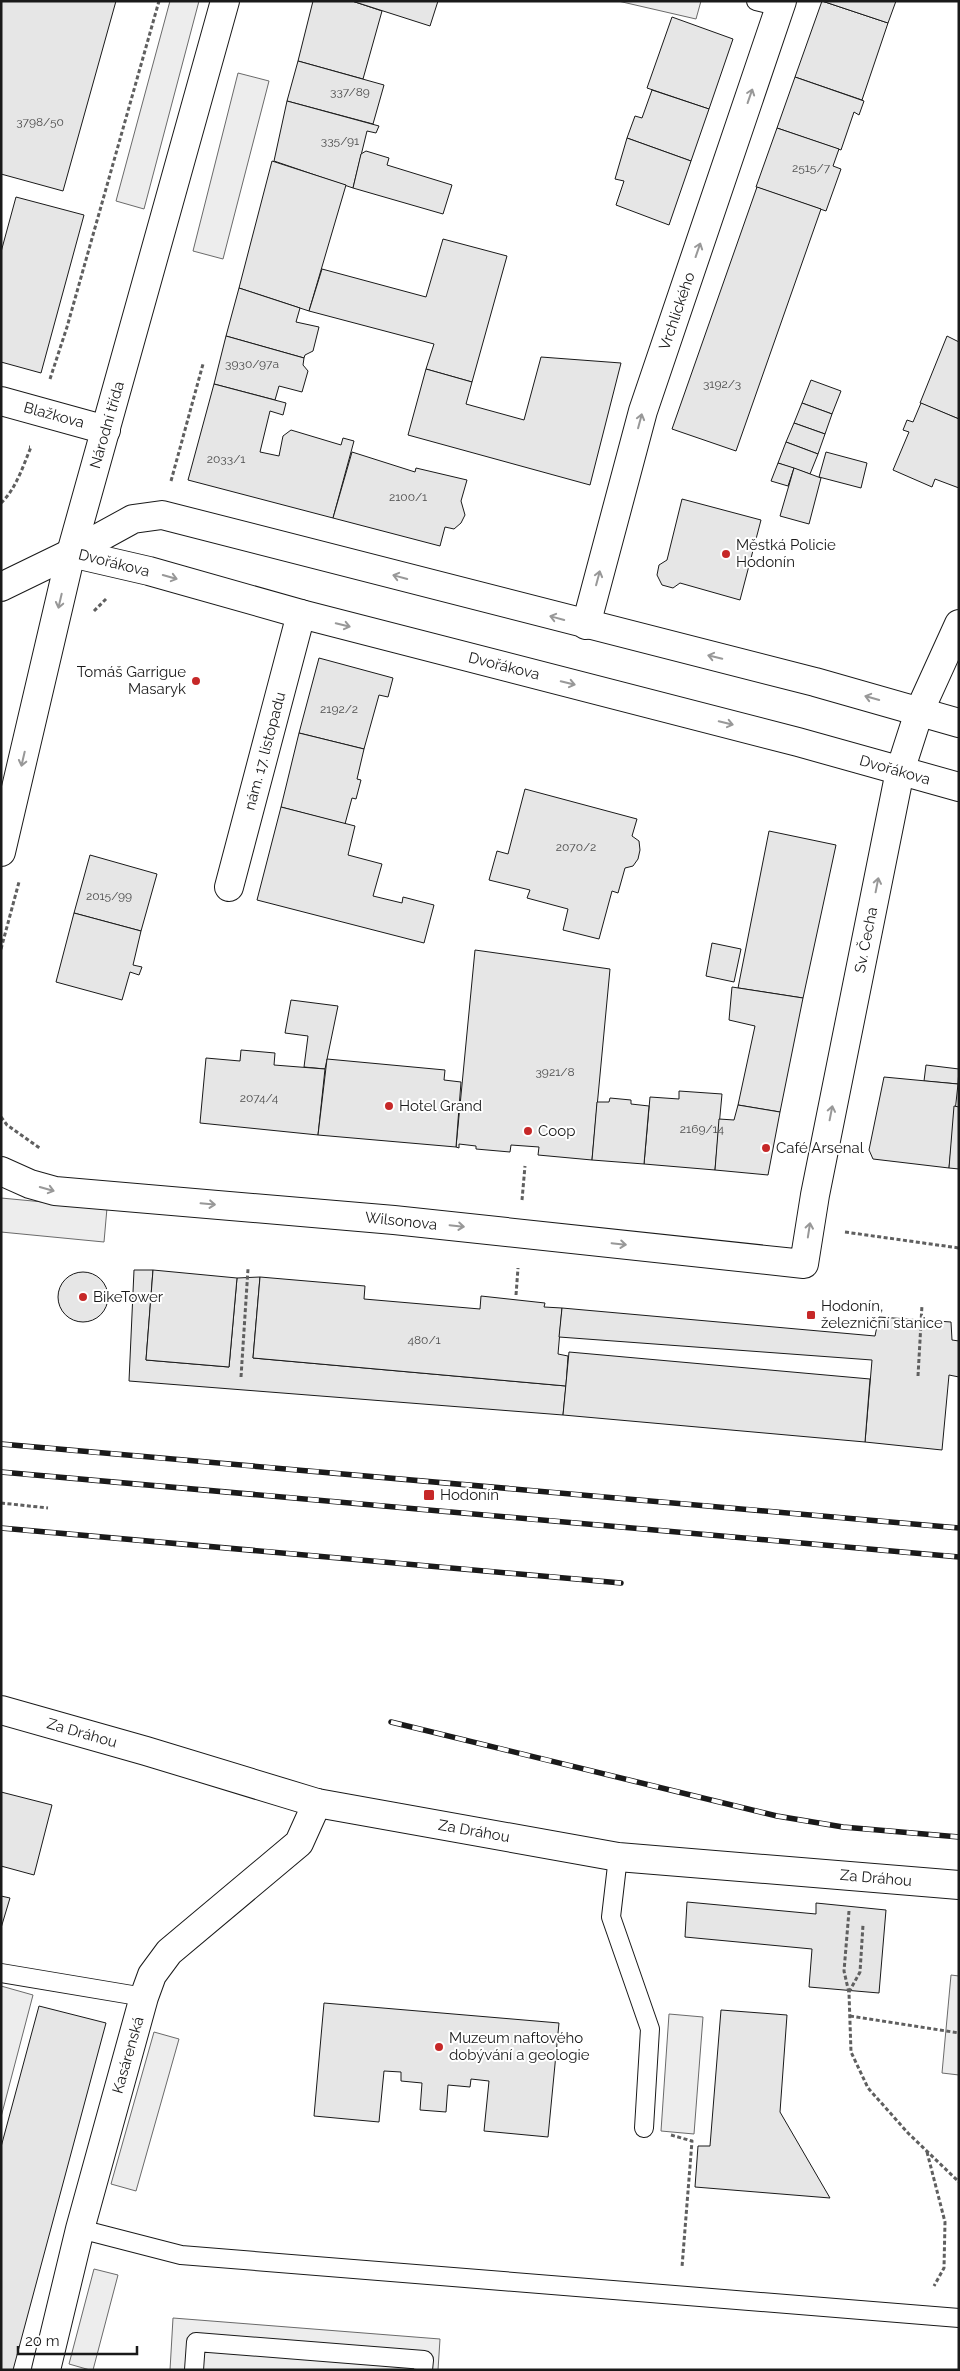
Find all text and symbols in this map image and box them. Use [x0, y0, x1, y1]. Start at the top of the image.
house number: 337/89 [330, 85, 370, 99]
one-way arrow [746, 89, 755, 105]
house number: 3798/50 [16, 115, 64, 129]
house number: 335/91 [321, 134, 359, 148]
house number: 2515/7 [792, 161, 831, 175]
one-way arrow [693, 243, 703, 259]
street label: Vrchlického [655, 270, 699, 352]
house number: 3930/97a [225, 357, 279, 371]
house number: 3192/3 [703, 377, 741, 391]
street label: Národní třída [86, 379, 128, 471]
street label: Blažkova [22, 398, 86, 432]
one-way arrow [636, 413, 646, 429]
house number: 2033/1 [207, 452, 245, 466]
house number: 2100/1 [389, 490, 427, 504]
place label: Městká Policie Hodonín [736, 536, 836, 571]
street label: Dvořákova [76, 545, 152, 581]
marker: Městká Policie Hodonín [720, 548, 732, 560]
one-way arrow [594, 570, 603, 586]
one-way arrow [161, 572, 177, 582]
one-way arrow [392, 572, 408, 581]
one-way arrow [55, 592, 64, 608]
one-way arrow [549, 612, 565, 622]
one-way arrow [335, 621, 351, 630]
street label: Dvořákova [466, 648, 542, 684]
one-way arrow [707, 652, 723, 661]
place label: Tomáš Garrigue Masaryk [77, 663, 186, 698]
marker: Tomáš Garrigue Masaryk [190, 675, 202, 687]
one-way arrow [560, 679, 576, 688]
street label: nám. 17. listopadu [241, 690, 289, 812]
one-way arrow [864, 693, 880, 703]
house number: 2192/2 [320, 702, 358, 716]
one-way arrow [717, 719, 733, 728]
one-way arrow [18, 751, 27, 767]
street label: Dvořákova [857, 751, 933, 789]
house number: 2070/2 [556, 840, 596, 854]
one-way arrow [873, 878, 883, 894]
house number: 2015/99 [86, 889, 132, 903]
street label: Sv. Čecha [850, 905, 881, 974]
house number: 3921/8 [535, 1065, 575, 1079]
house number: 2074/4 [240, 1091, 279, 1105]
place label: Hotel Grand [399, 1097, 482, 1115]
marker: Hotel Grand [383, 1100, 395, 1112]
one-way arrow [827, 1106, 837, 1122]
place label: Coop [538, 1122, 575, 1140]
house number: 2169/14 [680, 1122, 725, 1136]
marker: Coop [522, 1125, 534, 1137]
place label: Café Arsenal [776, 1139, 865, 1157]
marker: Café Arsenal [760, 1142, 772, 1154]
one-way arrow [38, 1184, 54, 1194]
one-way arrow [200, 1199, 216, 1208]
street label: Wilsonova [364, 1208, 438, 1234]
one-way arrow [449, 1221, 465, 1231]
one-way arrow [804, 1222, 814, 1238]
one-way arrow [610, 1239, 626, 1249]
place label: BikeTower [93, 1288, 164, 1306]
marker: BikeTower [77, 1291, 89, 1303]
place label: Hodonín, železniční stanice [821, 1297, 943, 1332]
marker: Hodonín, železniční stanice [805, 1309, 817, 1321]
house number: 480/1 [407, 1333, 441, 1347]
place label: Hodonín [440, 1486, 499, 1504]
marker: Hodonín [422, 1488, 436, 1502]
street label: Za Dráhou [45, 1714, 119, 1752]
street label: Za Dráhou [437, 1816, 511, 1846]
street label: Za Dráhou [839, 1866, 913, 1890]
street label: Kasárenská [108, 2014, 148, 2096]
place label: Muzeum naftového dobývání a geologie [449, 2029, 590, 2064]
marker: Muzeum naftového dobývání a geologie [433, 2041, 445, 2053]
scale bar [18, 2324, 136, 2356]
text: 20 m [25, 2332, 60, 2350]

